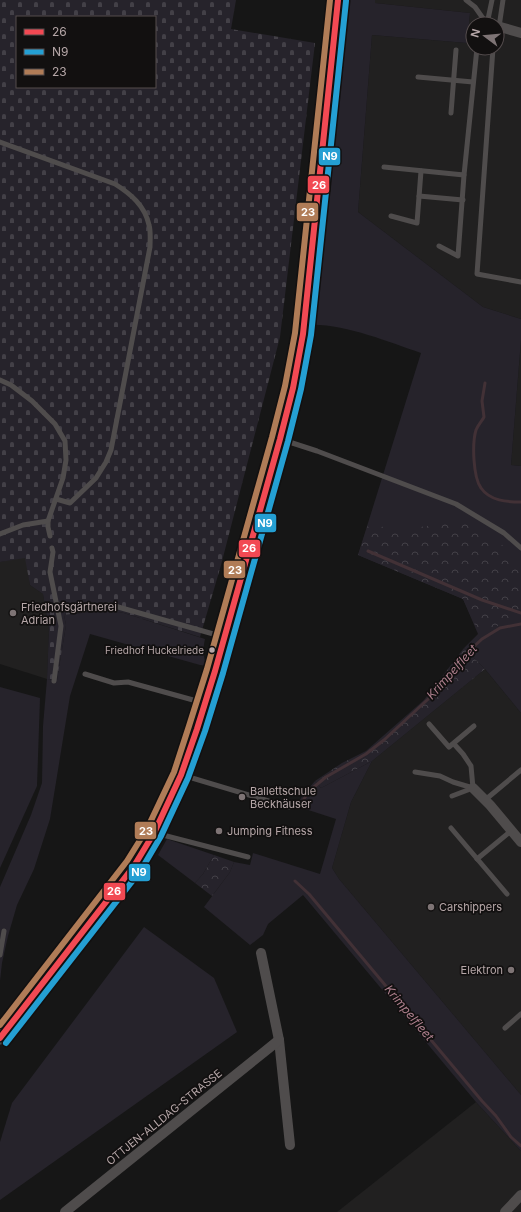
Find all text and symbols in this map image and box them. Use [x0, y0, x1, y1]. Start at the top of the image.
legend [16, 16, 156, 88]
north arrow [465, 16, 505, 56]
text: 26 [52, 24, 67, 39]
text: N [468, 27, 483, 39]
text: N9 [52, 44, 68, 59]
text: 23 [52, 64, 67, 79]
line badge: N9 [318, 147, 341, 166]
text: N9 [322, 149, 338, 163]
line badge: 26 [307, 175, 330, 194]
text: 26 [312, 178, 326, 192]
line badge: 23 [296, 202, 319, 222]
text: 23 [301, 205, 315, 219]
line badge: N9 [254, 513, 277, 533]
text: N9 [257, 516, 273, 530]
line badge: 26 [238, 539, 261, 558]
text: 26 [242, 541, 256, 555]
line badge: 23 [223, 560, 246, 579]
text: 23 [228, 563, 242, 577]
place label: Friedhofsgärtnerei Adrian [21, 600, 117, 627]
marker: Friedhofsgärtnerei Adrian [8, 608, 18, 618]
water label: Krimpelfleet [423, 640, 481, 702]
place label: Friedhof Huckelriede [105, 644, 204, 656]
marker: Friedhof Huckelriede [207, 645, 217, 655]
place label: Ballettschule Beckhäuser [250, 784, 316, 811]
marker: Ballettschule Beckhäuser [237, 792, 247, 802]
line badge: 23 [134, 821, 157, 840]
text: 23 [139, 824, 153, 838]
place label: Jumping Fitness [227, 824, 313, 838]
marker: Jumping Fitness [214, 826, 224, 836]
line badge: N9 [128, 863, 151, 882]
text: N9 [131, 865, 147, 879]
line badge: 26 [103, 882, 126, 901]
text: 26 [107, 884, 121, 898]
place label: Carshippers [439, 900, 502, 914]
marker: Carshippers [426, 902, 436, 912]
place label: Elektron [461, 963, 503, 977]
marker: Elektron [506, 965, 516, 975]
water label: Krimpelfleet [382, 982, 438, 1045]
street label: OTTJEN-ALLDAG-STRASSE [103, 1066, 225, 1168]

